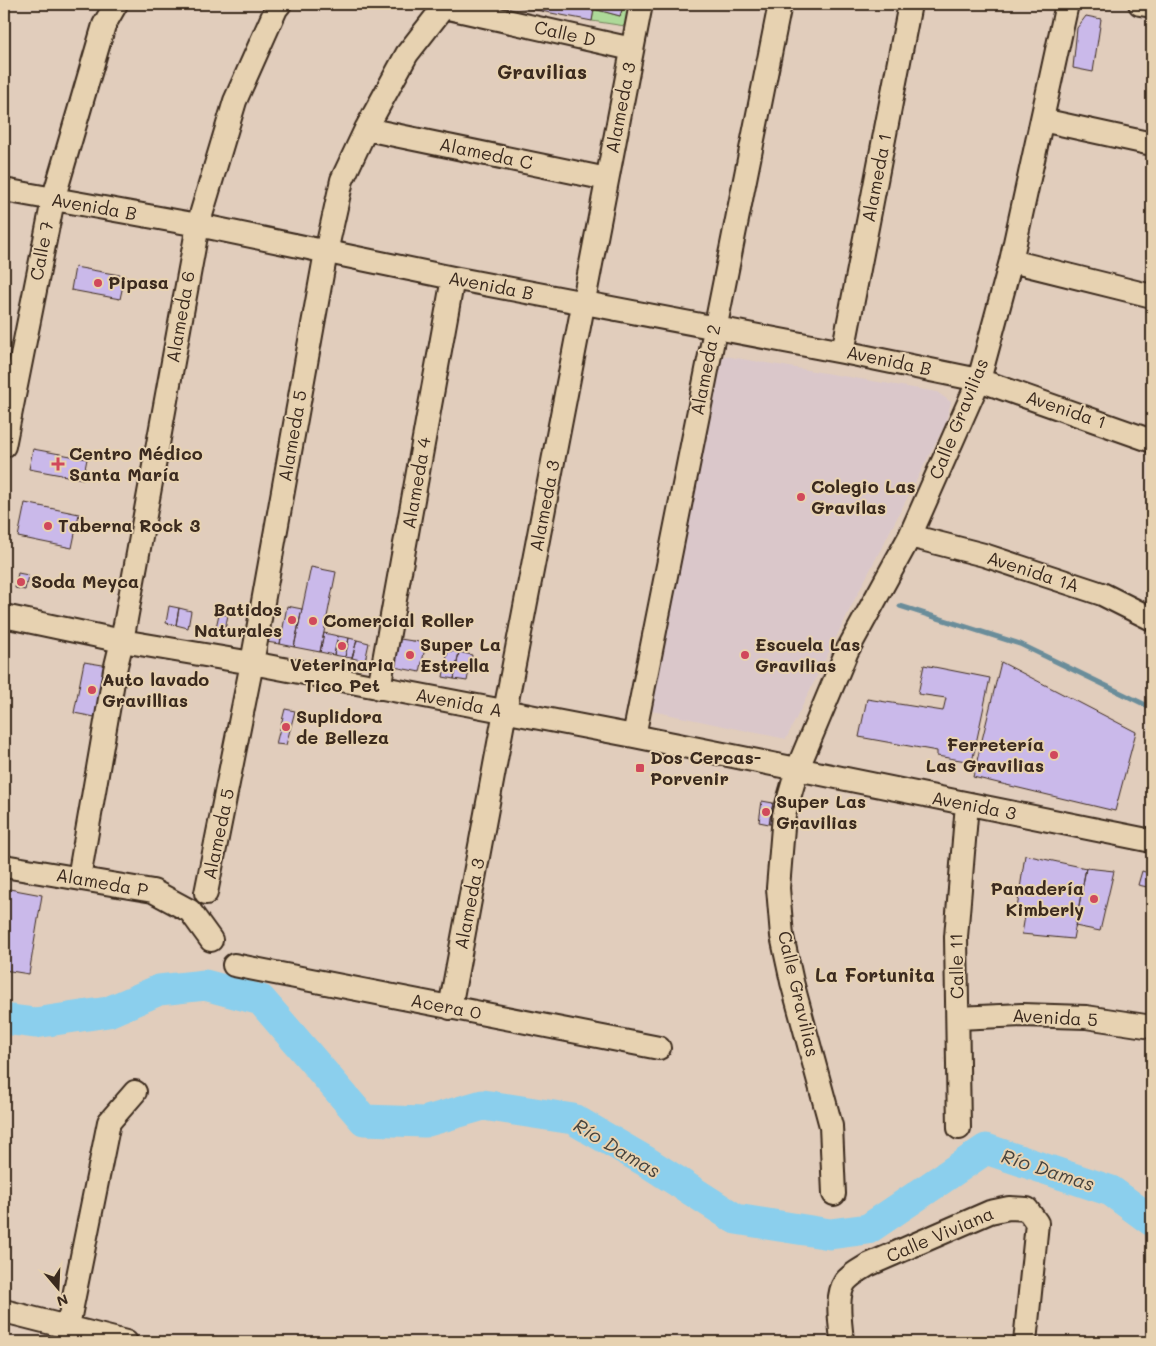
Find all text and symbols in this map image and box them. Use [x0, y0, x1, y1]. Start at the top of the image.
street label: Calle D [532, 14, 598, 52]
district label: Gravilias [497, 58, 587, 84]
street label: Alameda 3 [599, 60, 641, 156]
street label: Alameda C [437, 131, 535, 175]
street label: Alameda 1 [856, 131, 896, 224]
street label: Avenida B [50, 187, 139, 225]
street label: Calle 7 [24, 219, 59, 283]
street label: Avenida B [447, 265, 536, 305]
street label: Alameda 6 [160, 269, 200, 365]
place label: Pipasa [108, 270, 169, 294]
marker: Pipasa [92, 277, 104, 289]
street label: Alameda 2 [684, 322, 726, 417]
street label: Avenida B [844, 339, 934, 381]
street label: Calle Gravilias [923, 355, 993, 483]
street label: Avenida 1 [1023, 384, 1110, 434]
street label: Alameda 5 [272, 388, 312, 483]
street label: Alameda 4 [396, 435, 436, 531]
place label: Centro Médico Santa María [69, 441, 203, 486]
marker: Centro Médico Santa María [51, 457, 65, 471]
street label: Alameda 3 [523, 458, 565, 554]
place label: Colegio Las Gravilas [811, 474, 916, 519]
marker: Colegio Las Gravilas [795, 491, 807, 503]
place label: Taberna Rock 3 [58, 513, 200, 537]
marker: Taberna Rock 3 [42, 520, 54, 532]
street label: Avenida 1A [984, 545, 1083, 597]
place label: Soda Meyca [31, 569, 139, 593]
marker: Soda Meyca [15, 576, 27, 588]
place label: Batidos Naturales [194, 597, 282, 642]
place label: Comercial Roller [323, 608, 474, 632]
marker: Batidos Naturales [286, 614, 298, 626]
marker: Comercial Roller [307, 615, 319, 627]
place label: Super La Estrella [420, 632, 501, 677]
place label: Escuela Las Gravilias [755, 632, 860, 677]
marker: Veterinaria Tico Pet [336, 640, 348, 652]
marker: Super La Estrella [404, 649, 416, 661]
marker: Escuela Las Gravilias [739, 649, 751, 661]
place label: Veterinaria Tico Pet [290, 652, 394, 697]
place label: Auto lavado Gravillias [102, 667, 209, 712]
street label: Avenida A [414, 682, 505, 722]
marker: Auto lavado Gravillias [86, 684, 98, 696]
place label: Suplidora de Belleza [296, 704, 389, 749]
marker: Suplidora de Belleza [280, 721, 292, 733]
place label: Ferretería Las Gravilias [926, 732, 1044, 777]
place label: Dos Cercas- Porvenir [650, 745, 761, 790]
marker: Ferretería Las Gravilias [1048, 749, 1060, 761]
marker: Dos Cercas- Porvenir [634, 762, 646, 774]
street label: Avenida 3 [930, 785, 1019, 825]
street label: Alameda 5 [197, 786, 239, 882]
place label: Super Las Gravilias [776, 789, 866, 834]
marker: Super Las Gravilias [760, 806, 772, 818]
street label: Alameda 3 [448, 856, 490, 952]
street label: Alameda P [54, 862, 150, 902]
place label: Panadería Kimberly [990, 876, 1084, 921]
marker: Panadería Kimberly [1088, 893, 1100, 905]
street label: Calle Gravilias [773, 928, 825, 1059]
street label: Calle 11 [943, 933, 969, 999]
district label: La Fortunita [815, 962, 935, 987]
street label: Acera 0 [409, 987, 483, 1025]
street label: Avenida 5 [1012, 1003, 1098, 1031]
water label: Río Damas [569, 1112, 665, 1183]
water label: Río Damas [998, 1143, 1098, 1196]
street label: Calle Viviana [882, 1201, 997, 1267]
north arrow [32, 1264, 82, 1314]
text: N [54, 1290, 71, 1311]

